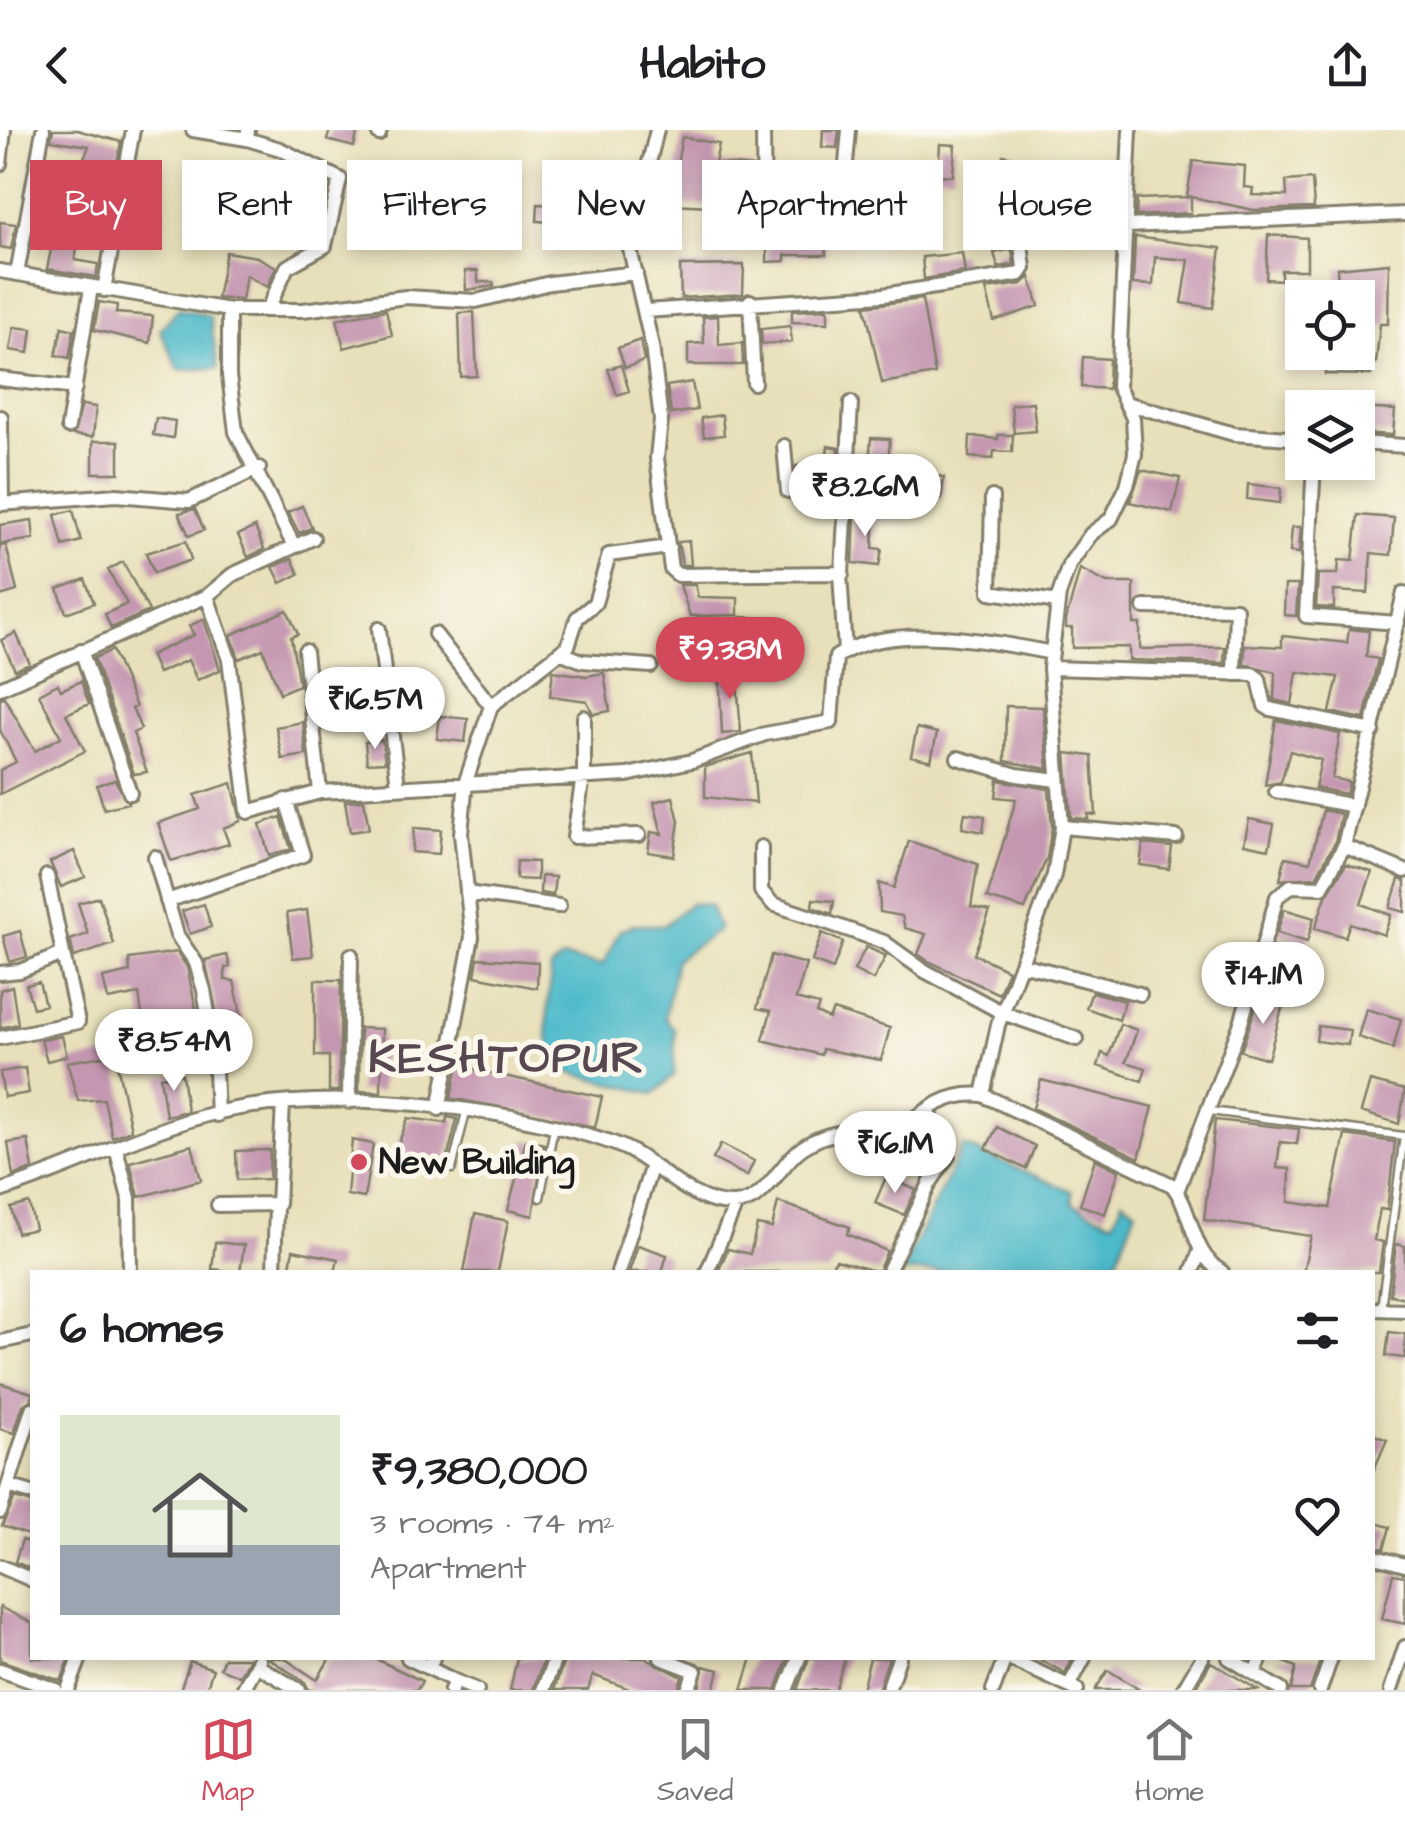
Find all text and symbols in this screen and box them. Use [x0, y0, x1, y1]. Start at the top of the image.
text: Habito [640, 34, 765, 96]
icon: back [30, 38, 85, 93]
icon: share [1320, 38, 1375, 93]
chip: Buy [30, 160, 162, 250]
chip: Rent [182, 160, 327, 250]
chip: Filters [347, 160, 522, 250]
chip: New [542, 160, 682, 250]
chip: Apartment [702, 160, 943, 250]
chip: House [963, 160, 1128, 250]
map controls [1285, 280, 1375, 480]
button: locate [1285, 280, 1375, 370]
button: layers [1285, 390, 1375, 480]
pin: ₹8.26M [784, 454, 946, 539]
text: ₹8.26M [811, 464, 919, 509]
pin: ₹9.38M [649, 617, 811, 702]
text: ₹9.38M [678, 627, 782, 672]
pin: ₹16.5M [294, 667, 456, 752]
text: ₹16.5M [327, 677, 423, 722]
pin: ₹14.1M [1182, 942, 1344, 1027]
text: ₹14.1M [1223, 952, 1303, 997]
pin: ₹8.54M [93, 1009, 255, 1094]
text: ₹8.54M [117, 1019, 231, 1064]
district label: KESHTOPUR [369, 1028, 645, 1090]
pin: ₹16.1M [814, 1111, 976, 1196]
text: ₹16.1M [856, 1121, 934, 1166]
place label: New Building [379, 1138, 574, 1189]
marker: New Building [348, 1151, 370, 1173]
text: 6 homes [60, 1301, 224, 1359]
icon: filters [1290, 1303, 1345, 1358]
text: ₹9,380,000 [370, 1443, 587, 1501]
icon: home [140, 1455, 260, 1575]
icon: heart [1290, 1488, 1345, 1543]
text: 3 rooms · 74 m² [370, 1501, 615, 1546]
text: Apartment [370, 1546, 526, 1591]
tab: Map [201, 1712, 256, 1811]
tab: Saved [657, 1712, 733, 1811]
tab: Home [1135, 1712, 1204, 1811]

